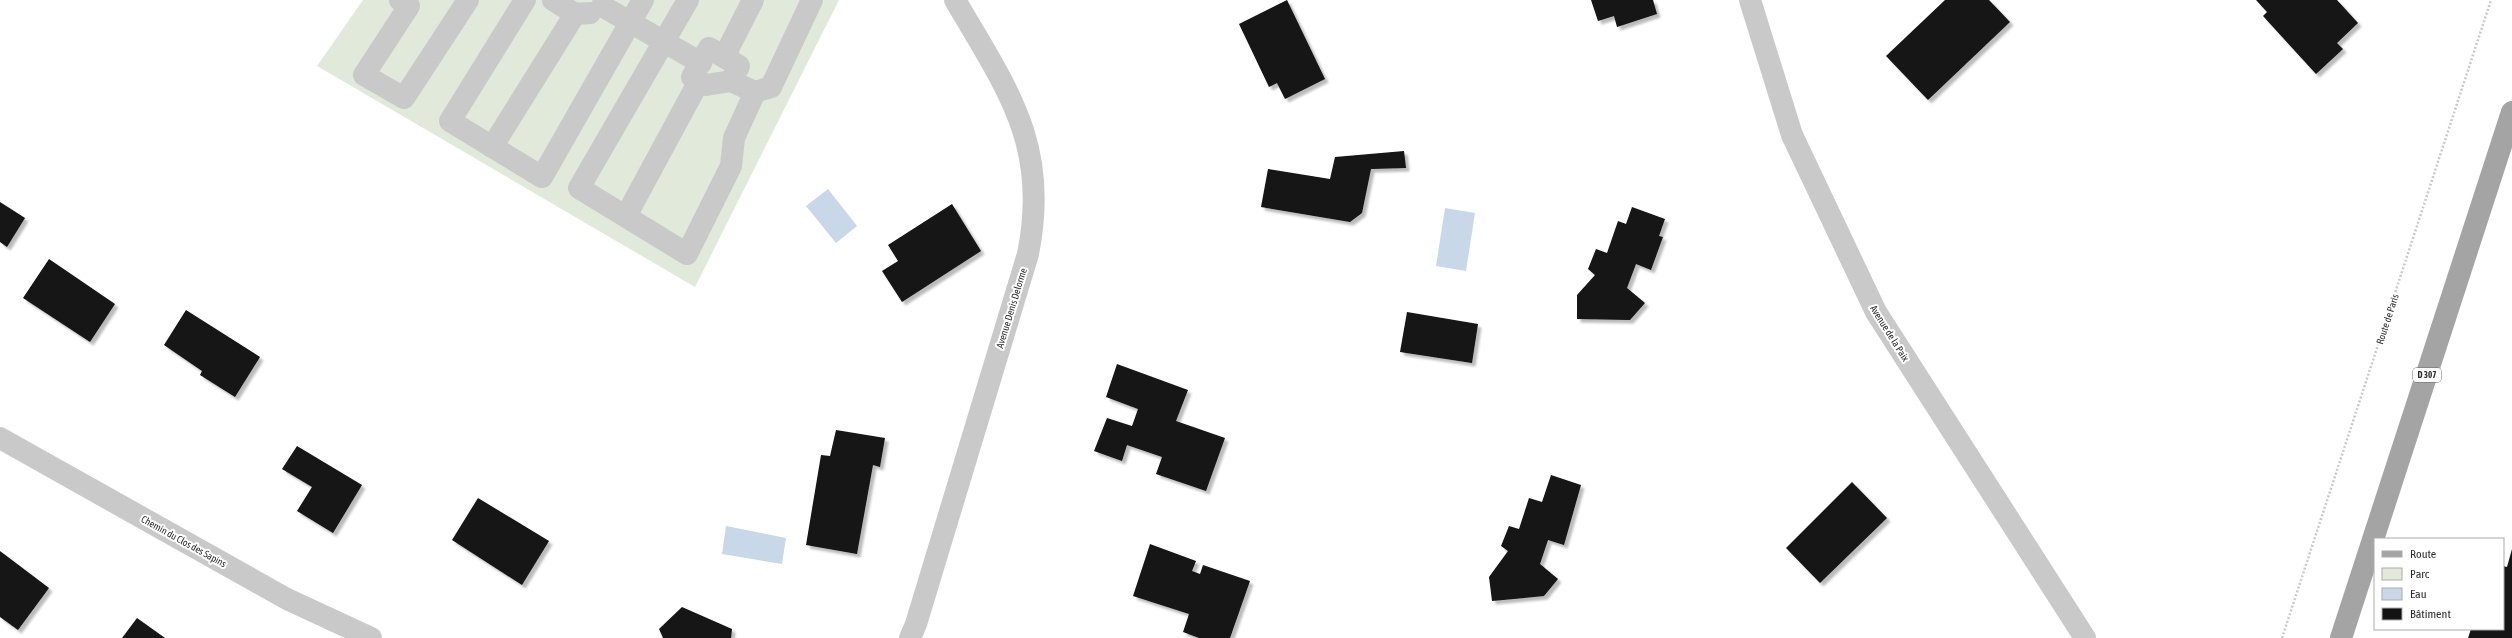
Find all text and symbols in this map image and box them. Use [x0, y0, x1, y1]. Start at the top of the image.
street label: Avenue Denis Delorme [994, 266, 1029, 350]
street label: Route de Paris [2374, 292, 2401, 346]
street label: Avenue de la Paix [1868, 303, 1911, 363]
road number: D 307 [2413, 368, 2441, 382]
street label: Chemin du Clos des Sapins [139, 513, 229, 570]
legend [2374, 538, 2504, 630]
text: Route [2410, 547, 2436, 561]
text: Parc [2410, 567, 2430, 581]
text: Eau [2410, 587, 2427, 601]
text: Bâtiment [2410, 607, 2451, 621]

